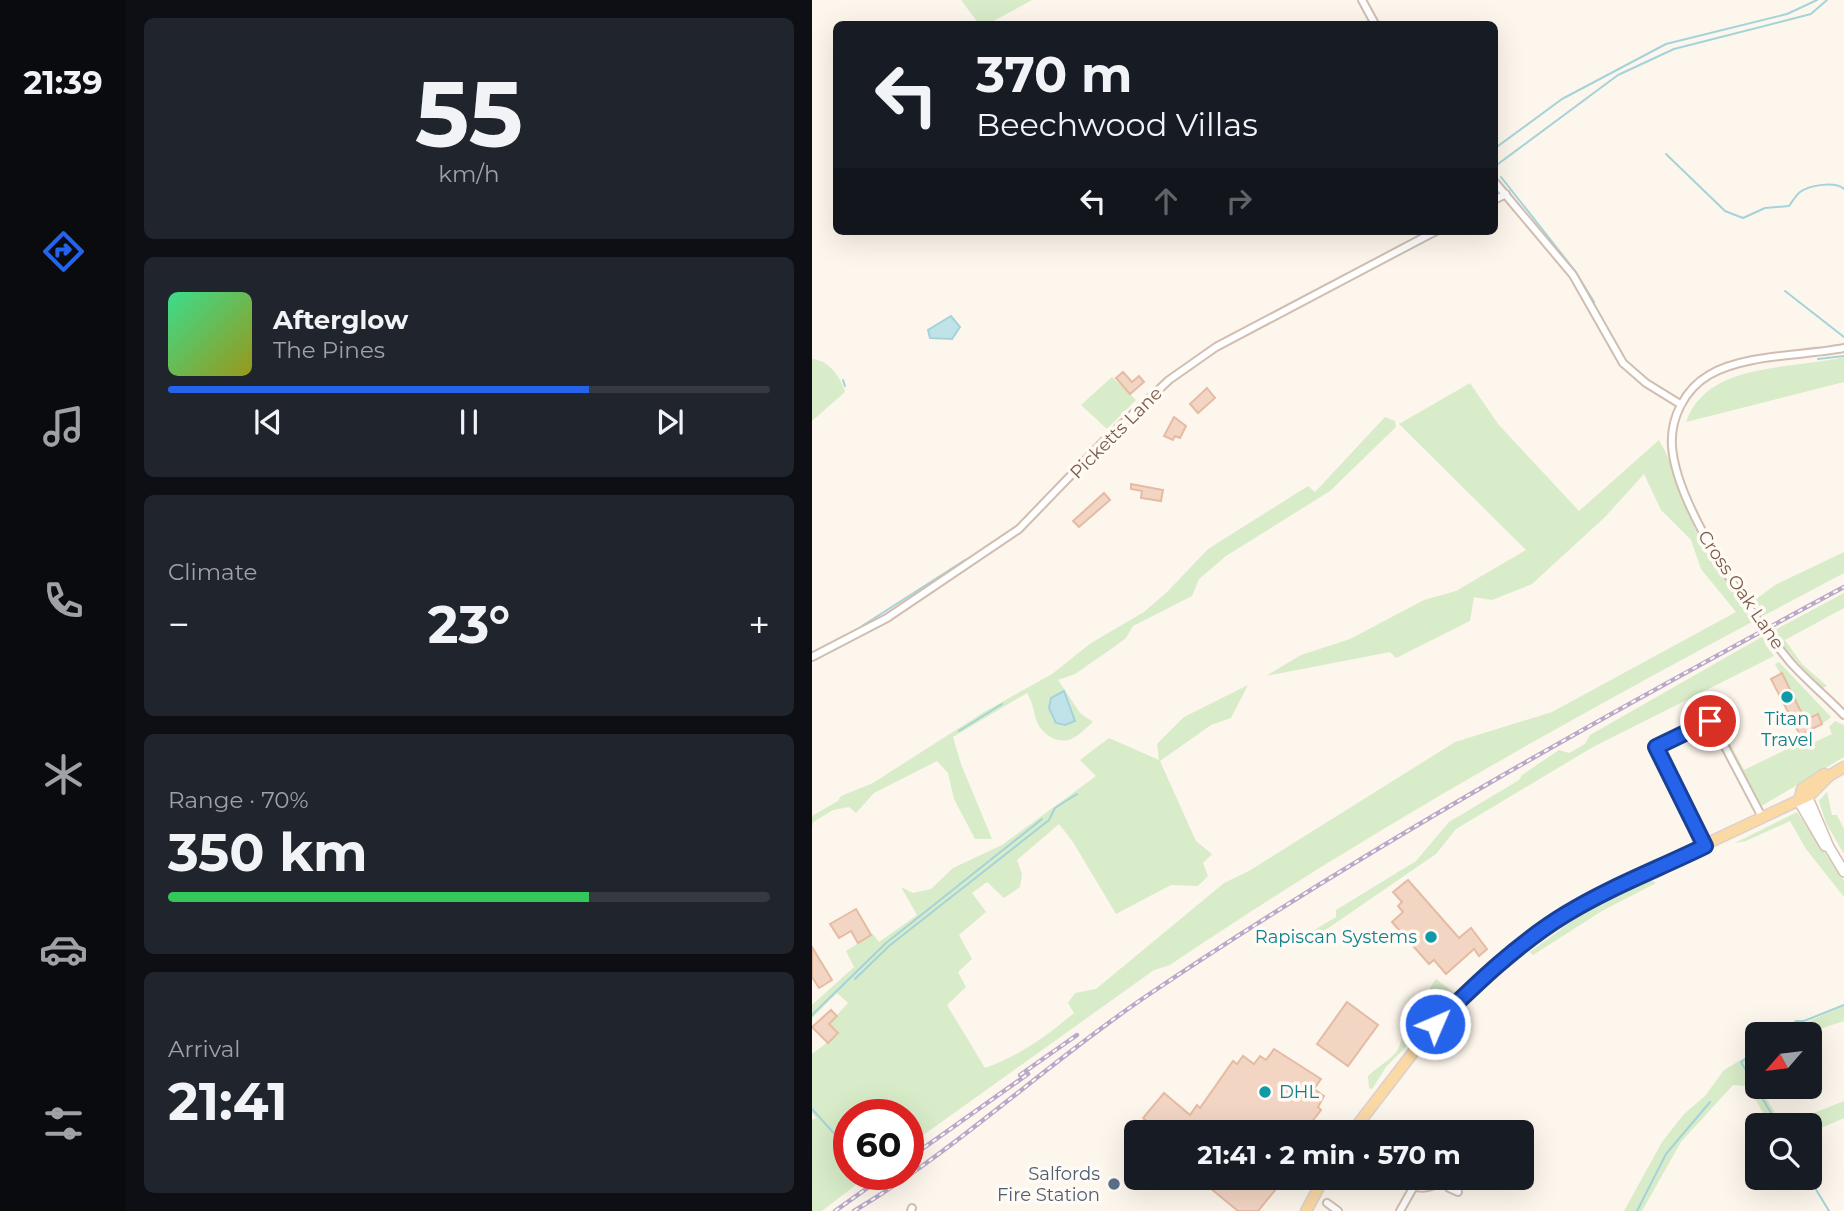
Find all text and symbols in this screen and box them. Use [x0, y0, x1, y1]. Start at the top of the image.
text: 370 m [976, 45, 1133, 104]
icon: left [861, 49, 952, 140]
text: 55 [415, 59, 523, 170]
text: 21:39 [23, 63, 103, 102]
text: Beechwood Villas [976, 105, 1258, 144]
text: km/h [438, 160, 500, 188]
icon: left [1074, 182, 1112, 220]
icon: ahead [1147, 182, 1185, 220]
icon: right [1220, 182, 1258, 220]
icon: directions [39, 227, 88, 276]
text: Afterglow [273, 304, 408, 336]
text: The Pines [273, 336, 385, 364]
street label: Picketts Lane [1065, 382, 1167, 484]
icon: music [39, 402, 88, 451]
icon: previous [249, 403, 287, 441]
icon: pause [450, 403, 488, 441]
icon: next [651, 403, 689, 441]
street label: Cross Oak Lane [1693, 526, 1789, 654]
text: Climate [168, 558, 257, 586]
icon: phone [39, 576, 88, 625]
text: 23° [428, 593, 510, 656]
text: − [168, 601, 190, 648]
text: + [748, 601, 770, 648]
marker: Titan Travel [1779, 689, 1795, 705]
pin [1680, 691, 1740, 751]
icon: arrive [1691, 702, 1729, 740]
place label: Titan Travel [1761, 708, 1813, 751]
icon: climate [39, 750, 88, 799]
text: Range · 70% [168, 786, 309, 814]
text: 350 km [168, 821, 368, 884]
icon: car [39, 925, 88, 974]
place label: Rapiscan Systems [1255, 926, 1417, 948]
marker: Rapiscan Systems [1423, 929, 1439, 945]
position arrow [1398, 987, 1472, 1061]
north arrow [1745, 1022, 1822, 1099]
map controls [1745, 1022, 1822, 1190]
text: Arrival [168, 1035, 241, 1063]
text: 21:41 [168, 1070, 288, 1133]
place label: DHL [1279, 1081, 1320, 1103]
marker: DHL [1257, 1084, 1273, 1100]
icon: filters [39, 1099, 88, 1148]
speed limit sign: 60 [833, 1099, 924, 1190]
button: search [1745, 1113, 1822, 1190]
text: 21:41 · 2 min · 570 m [1197, 1139, 1461, 1171]
place label: Salfords Fire Station [997, 1163, 1100, 1206]
marker: Salfords Fire Station [1106, 1176, 1122, 1192]

